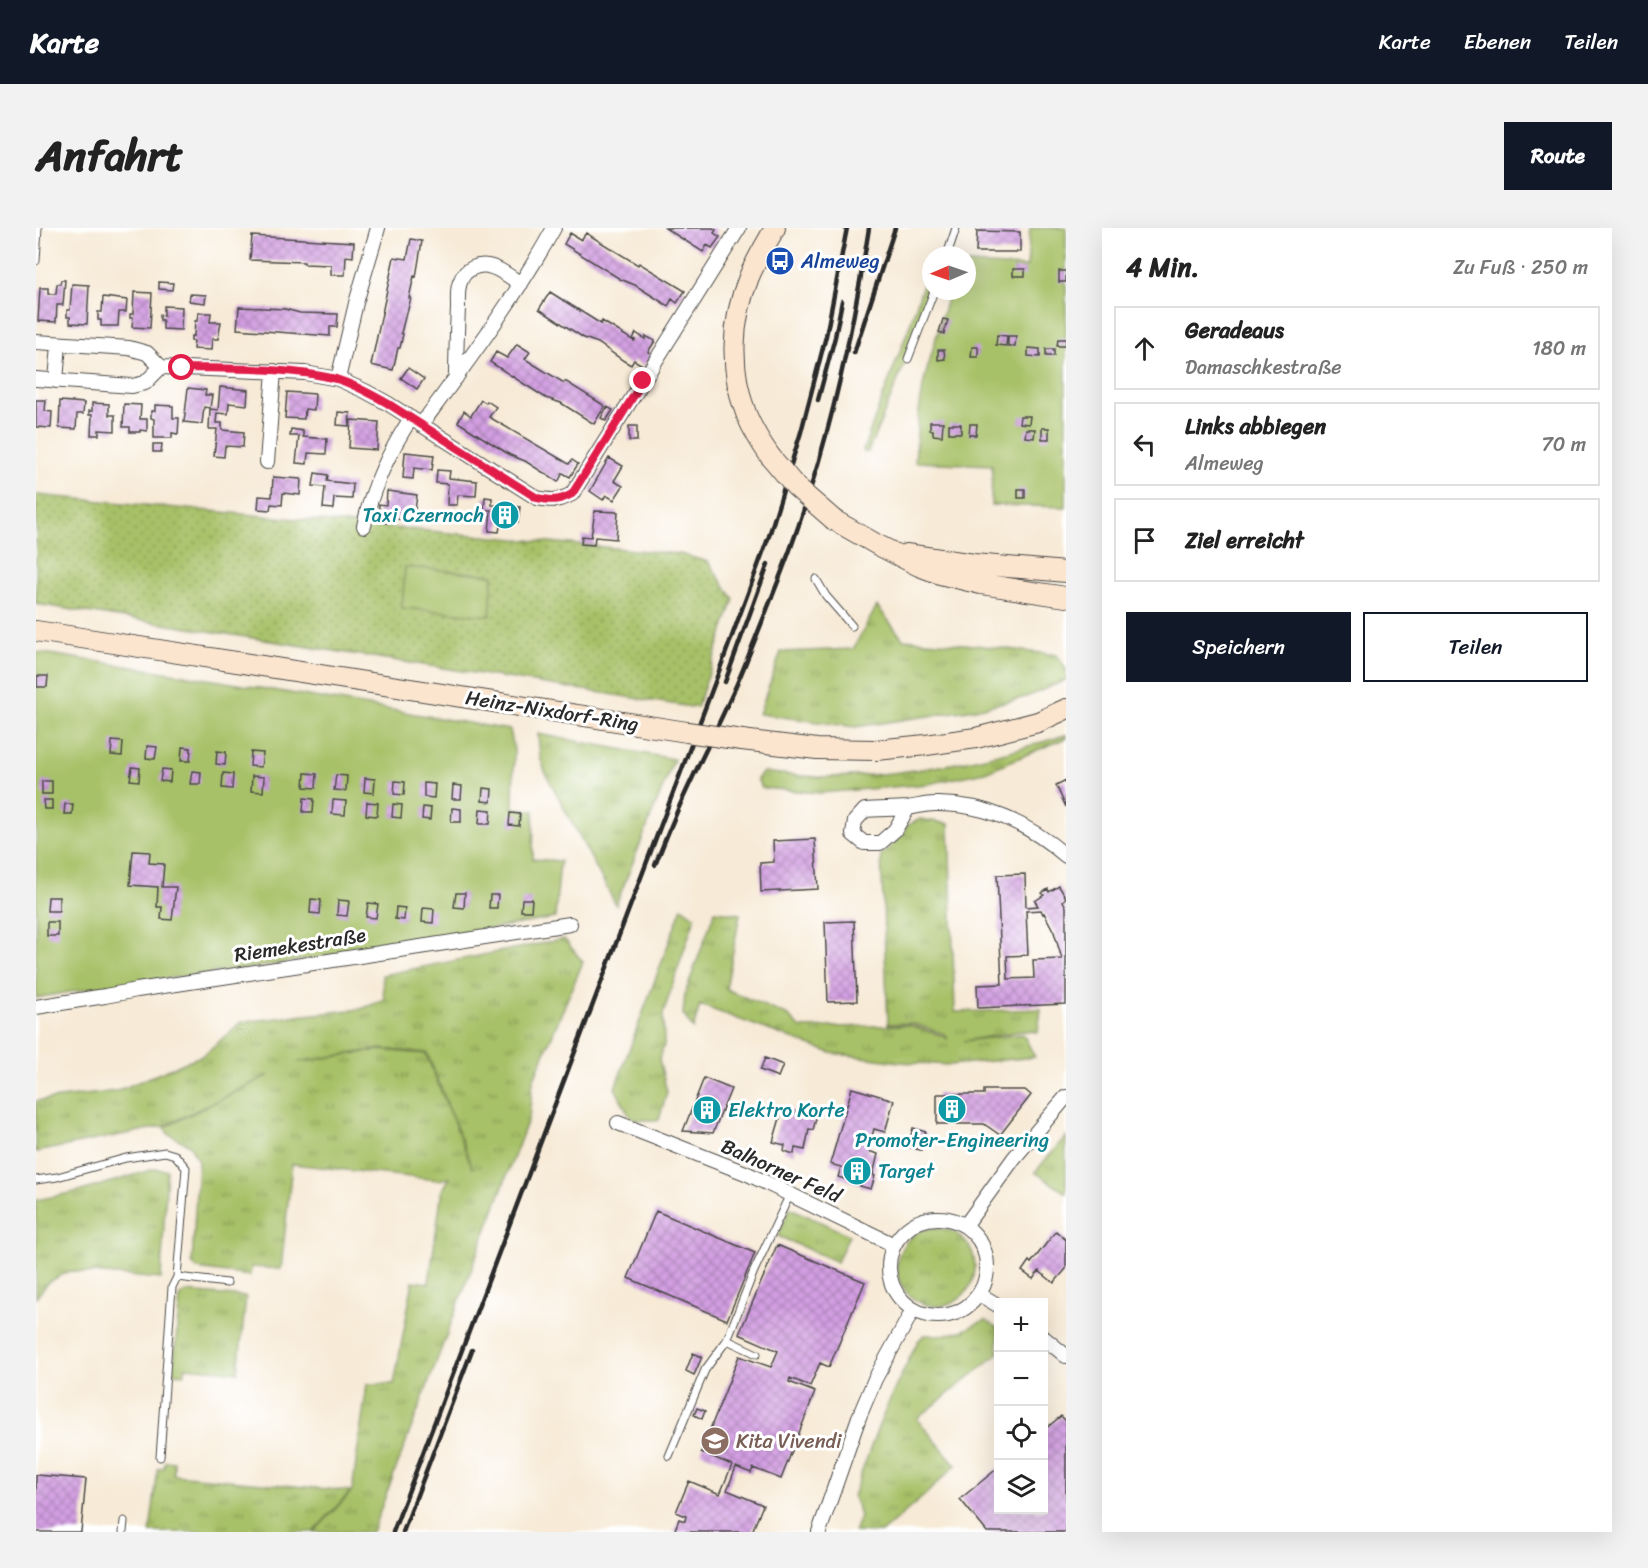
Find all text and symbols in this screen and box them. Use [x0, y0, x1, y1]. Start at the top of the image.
text: Karte [30, 18, 99, 67]
text: Karte [1379, 23, 1431, 61]
text: Ebenen [1464, 23, 1531, 61]
text: Teilen [1564, 23, 1618, 61]
text: Anfahrt [36, 119, 183, 193]
button: Route [1504, 122, 1612, 190]
place label: Almeweg [800, 244, 880, 279]
text: 4 Min. [1126, 244, 1199, 290]
bus stop icon: Almeweg [764, 245, 796, 277]
north arrow [922, 246, 976, 300]
text: Zu Fuß · 250 m [1453, 250, 1588, 285]
text: Geradeaus [1185, 311, 1284, 350]
text: 180 m [1532, 331, 1586, 366]
icon: ahead [1128, 332, 1161, 365]
text: Damaschkestraße [1185, 350, 1342, 385]
route start [168, 354, 194, 380]
route end [629, 367, 655, 393]
text: Links abbiegen [1185, 407, 1326, 446]
text: 70 m [1541, 427, 1586, 462]
icon: left [1128, 428, 1161, 461]
text: Almeweg [1185, 446, 1264, 481]
place label: Taxi Czernoch [362, 498, 484, 533]
building icon: Taxi Czernoch [489, 499, 521, 531]
text: Ziel erreicht [1185, 521, 1304, 560]
icon: arrive [1128, 524, 1161, 557]
button: Speichern [1126, 612, 1351, 682]
button: Teilen [1363, 612, 1588, 682]
street label: Heinz-Nixdorf-Ring [463, 680, 641, 742]
street label: Riemekestraße [232, 917, 369, 973]
place label: Elektro Korte [728, 1093, 845, 1128]
building icon: Promoter-Engineering [936, 1093, 968, 1125]
building icon: Elektro Korte [691, 1094, 723, 1126]
place label: Promoter-Engineering [855, 1123, 1049, 1158]
street label: Balhorner Feld [715, 1129, 848, 1214]
place label: Target [878, 1154, 935, 1189]
building icon: Target [841, 1155, 873, 1187]
map controls [994, 1298, 1048, 1514]
button: + [994, 1298, 1048, 1352]
button: − [994, 1352, 1048, 1406]
button: locate [994, 1406, 1048, 1460]
place label: Kita Vivendi [736, 1424, 843, 1459]
school or university icon: Kita Vivendi [699, 1425, 731, 1457]
button: layers [994, 1460, 1048, 1514]

